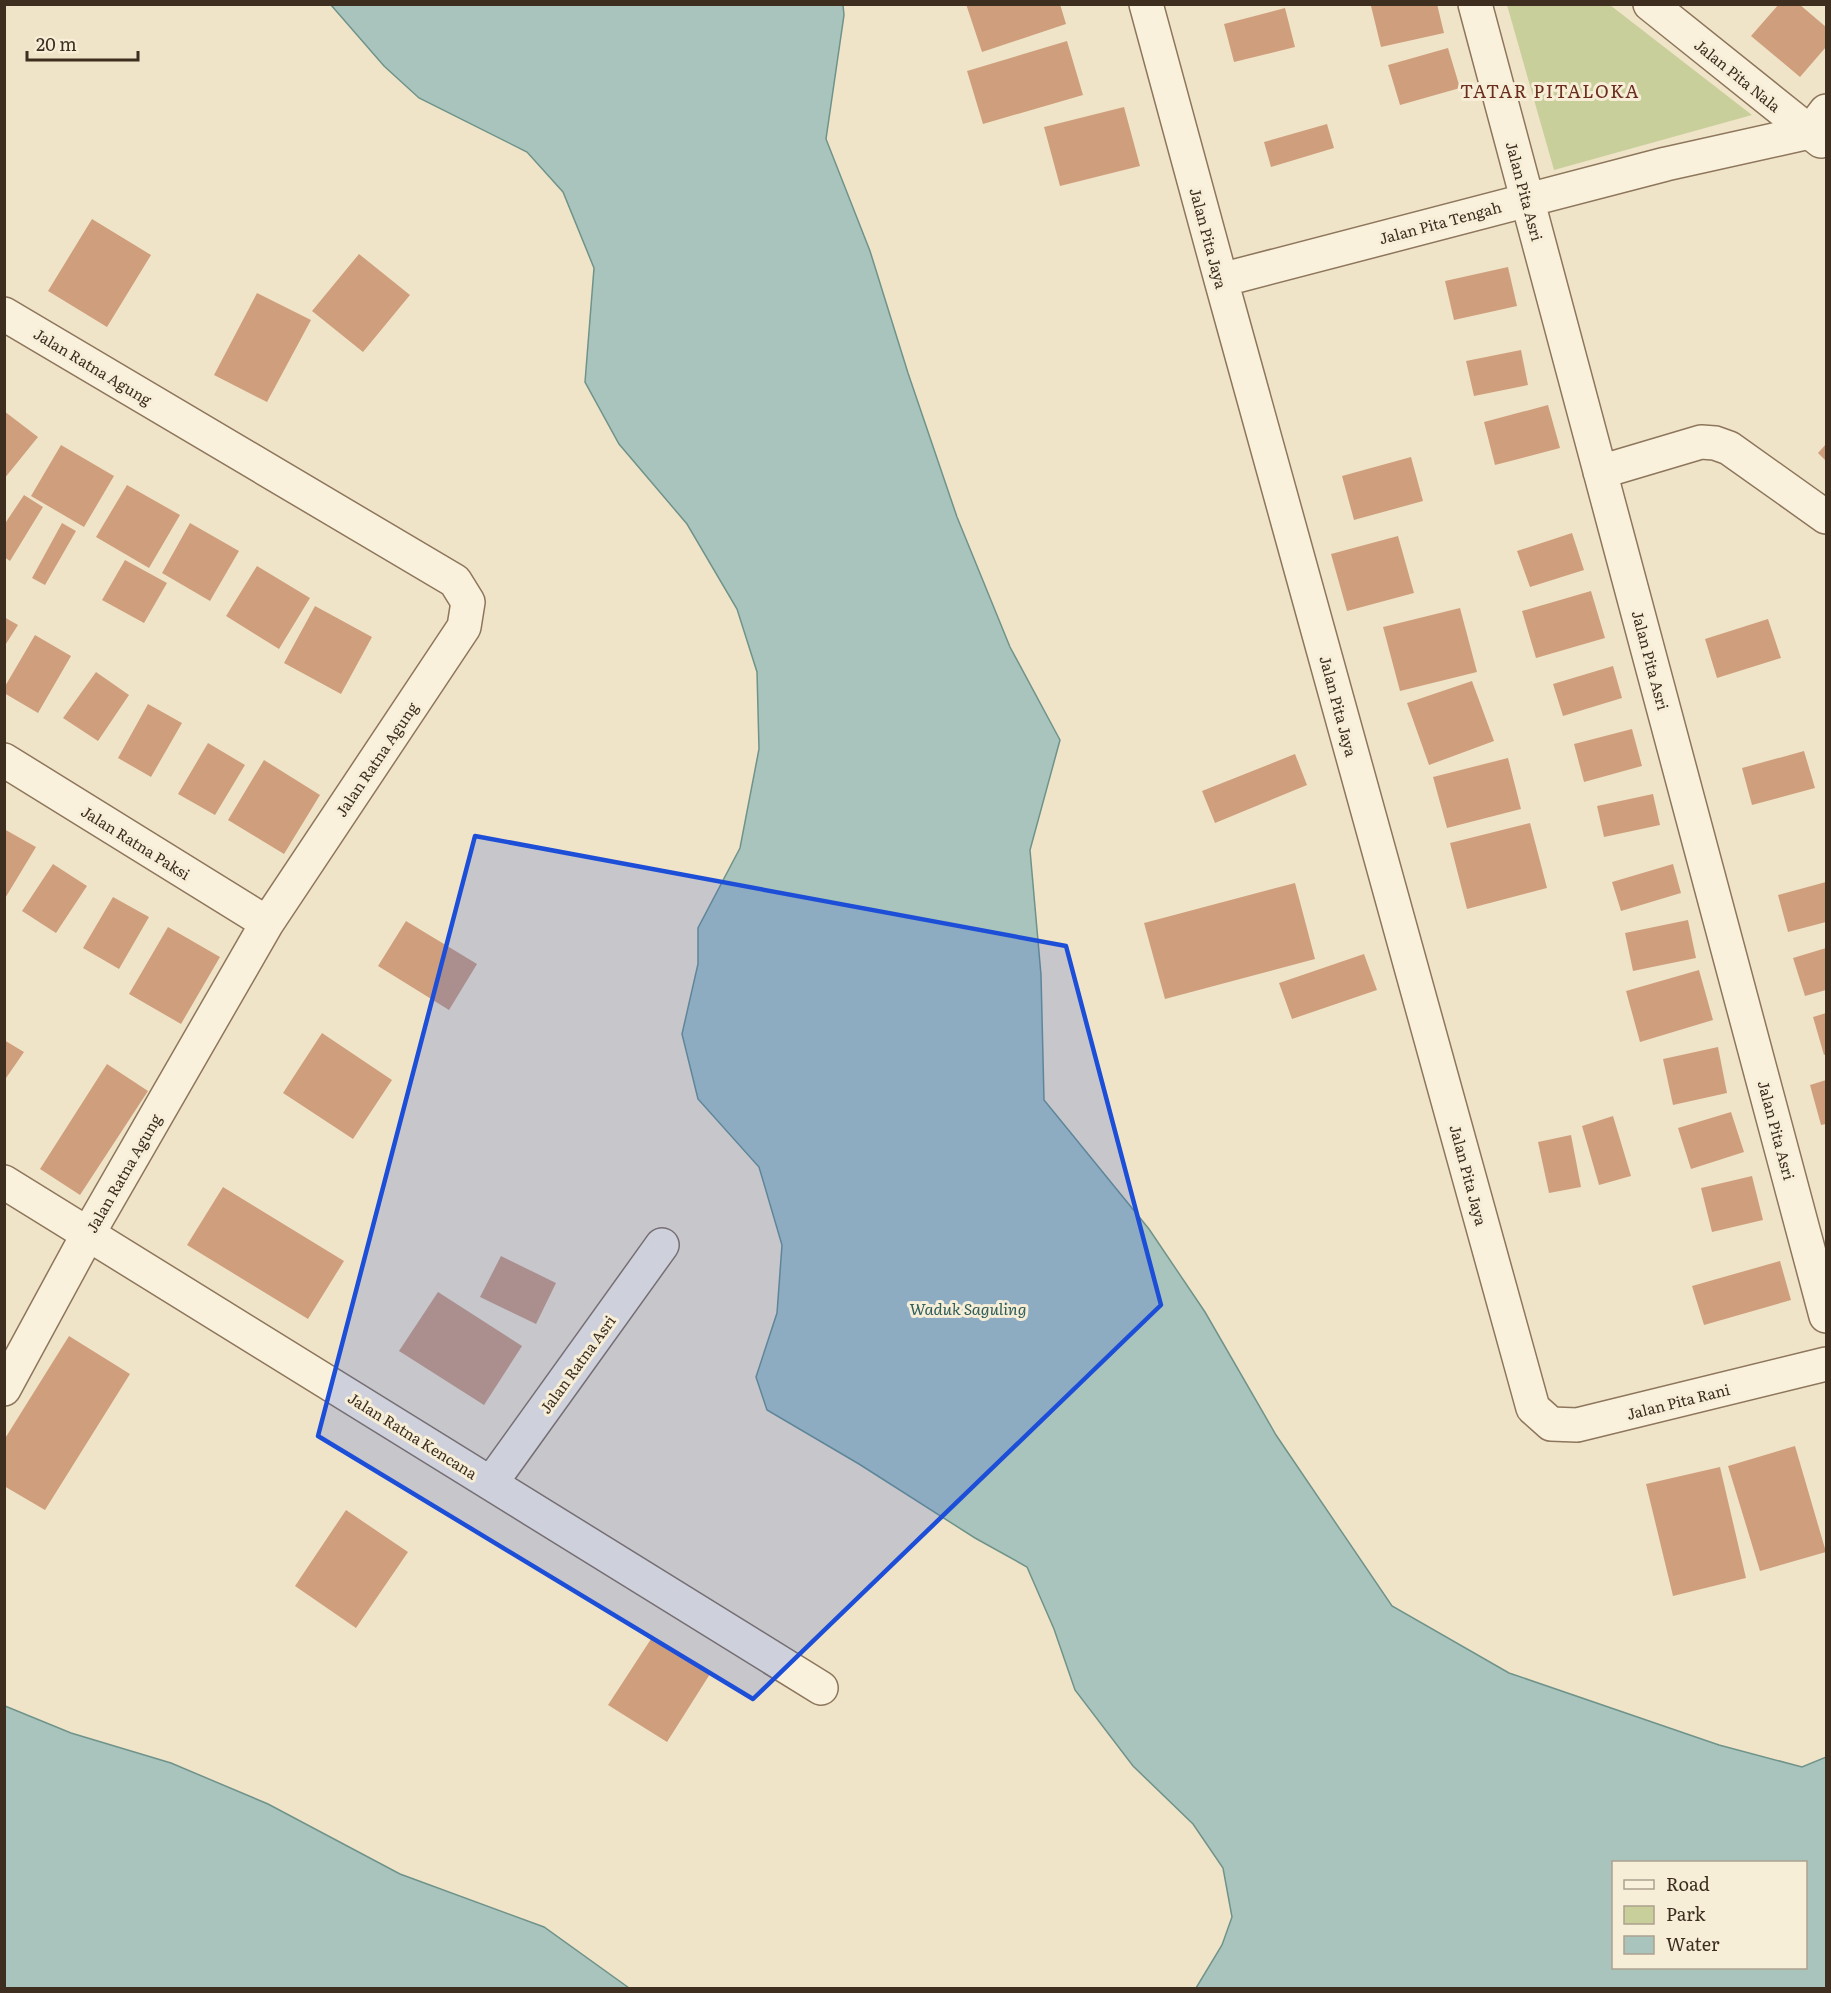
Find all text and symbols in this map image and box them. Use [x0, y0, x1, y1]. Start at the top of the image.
scale bar [27, 24, 138, 62]
text: 20 m [36, 30, 77, 57]
street label: Jalan Pita Nala [1690, 33, 1787, 118]
district label: TATAR PITALOKA [1460, 77, 1640, 104]
street label: Jalan Pita Asri [1501, 139, 1549, 243]
street label: Jalan Pita Jaya [1184, 185, 1234, 292]
street label: Jalan Pita Tengah [1376, 195, 1504, 249]
street label: Jalan Ratna Agung [30, 322, 157, 411]
street label: Jalan Pita Asri [1627, 608, 1675, 712]
street label: Jalan Pita Jaya [1314, 653, 1364, 760]
street label: Jalan Ratna Agung [329, 697, 423, 821]
street label: Jalan Ratna Paksi [77, 799, 195, 885]
street label: Jalan Pita Asri [1753, 1078, 1801, 1182]
street label: Jalan Ratna Agung [80, 1109, 167, 1237]
street label: Jalan Pita Jaya [1444, 1122, 1494, 1229]
water label: Waduk Saguling [910, 1296, 1026, 1320]
street label: Jalan Ratna Asri [533, 1310, 621, 1418]
street label: Jalan Pita Rani [1624, 1377, 1732, 1425]
street label: Jalan Ratna Kencana [344, 1386, 483, 1485]
legend [1612, 1861, 1807, 1969]
text: Road [1666, 1870, 1710, 1897]
text: Park [1666, 1900, 1707, 1927]
text: Water [1666, 1930, 1720, 1957]

